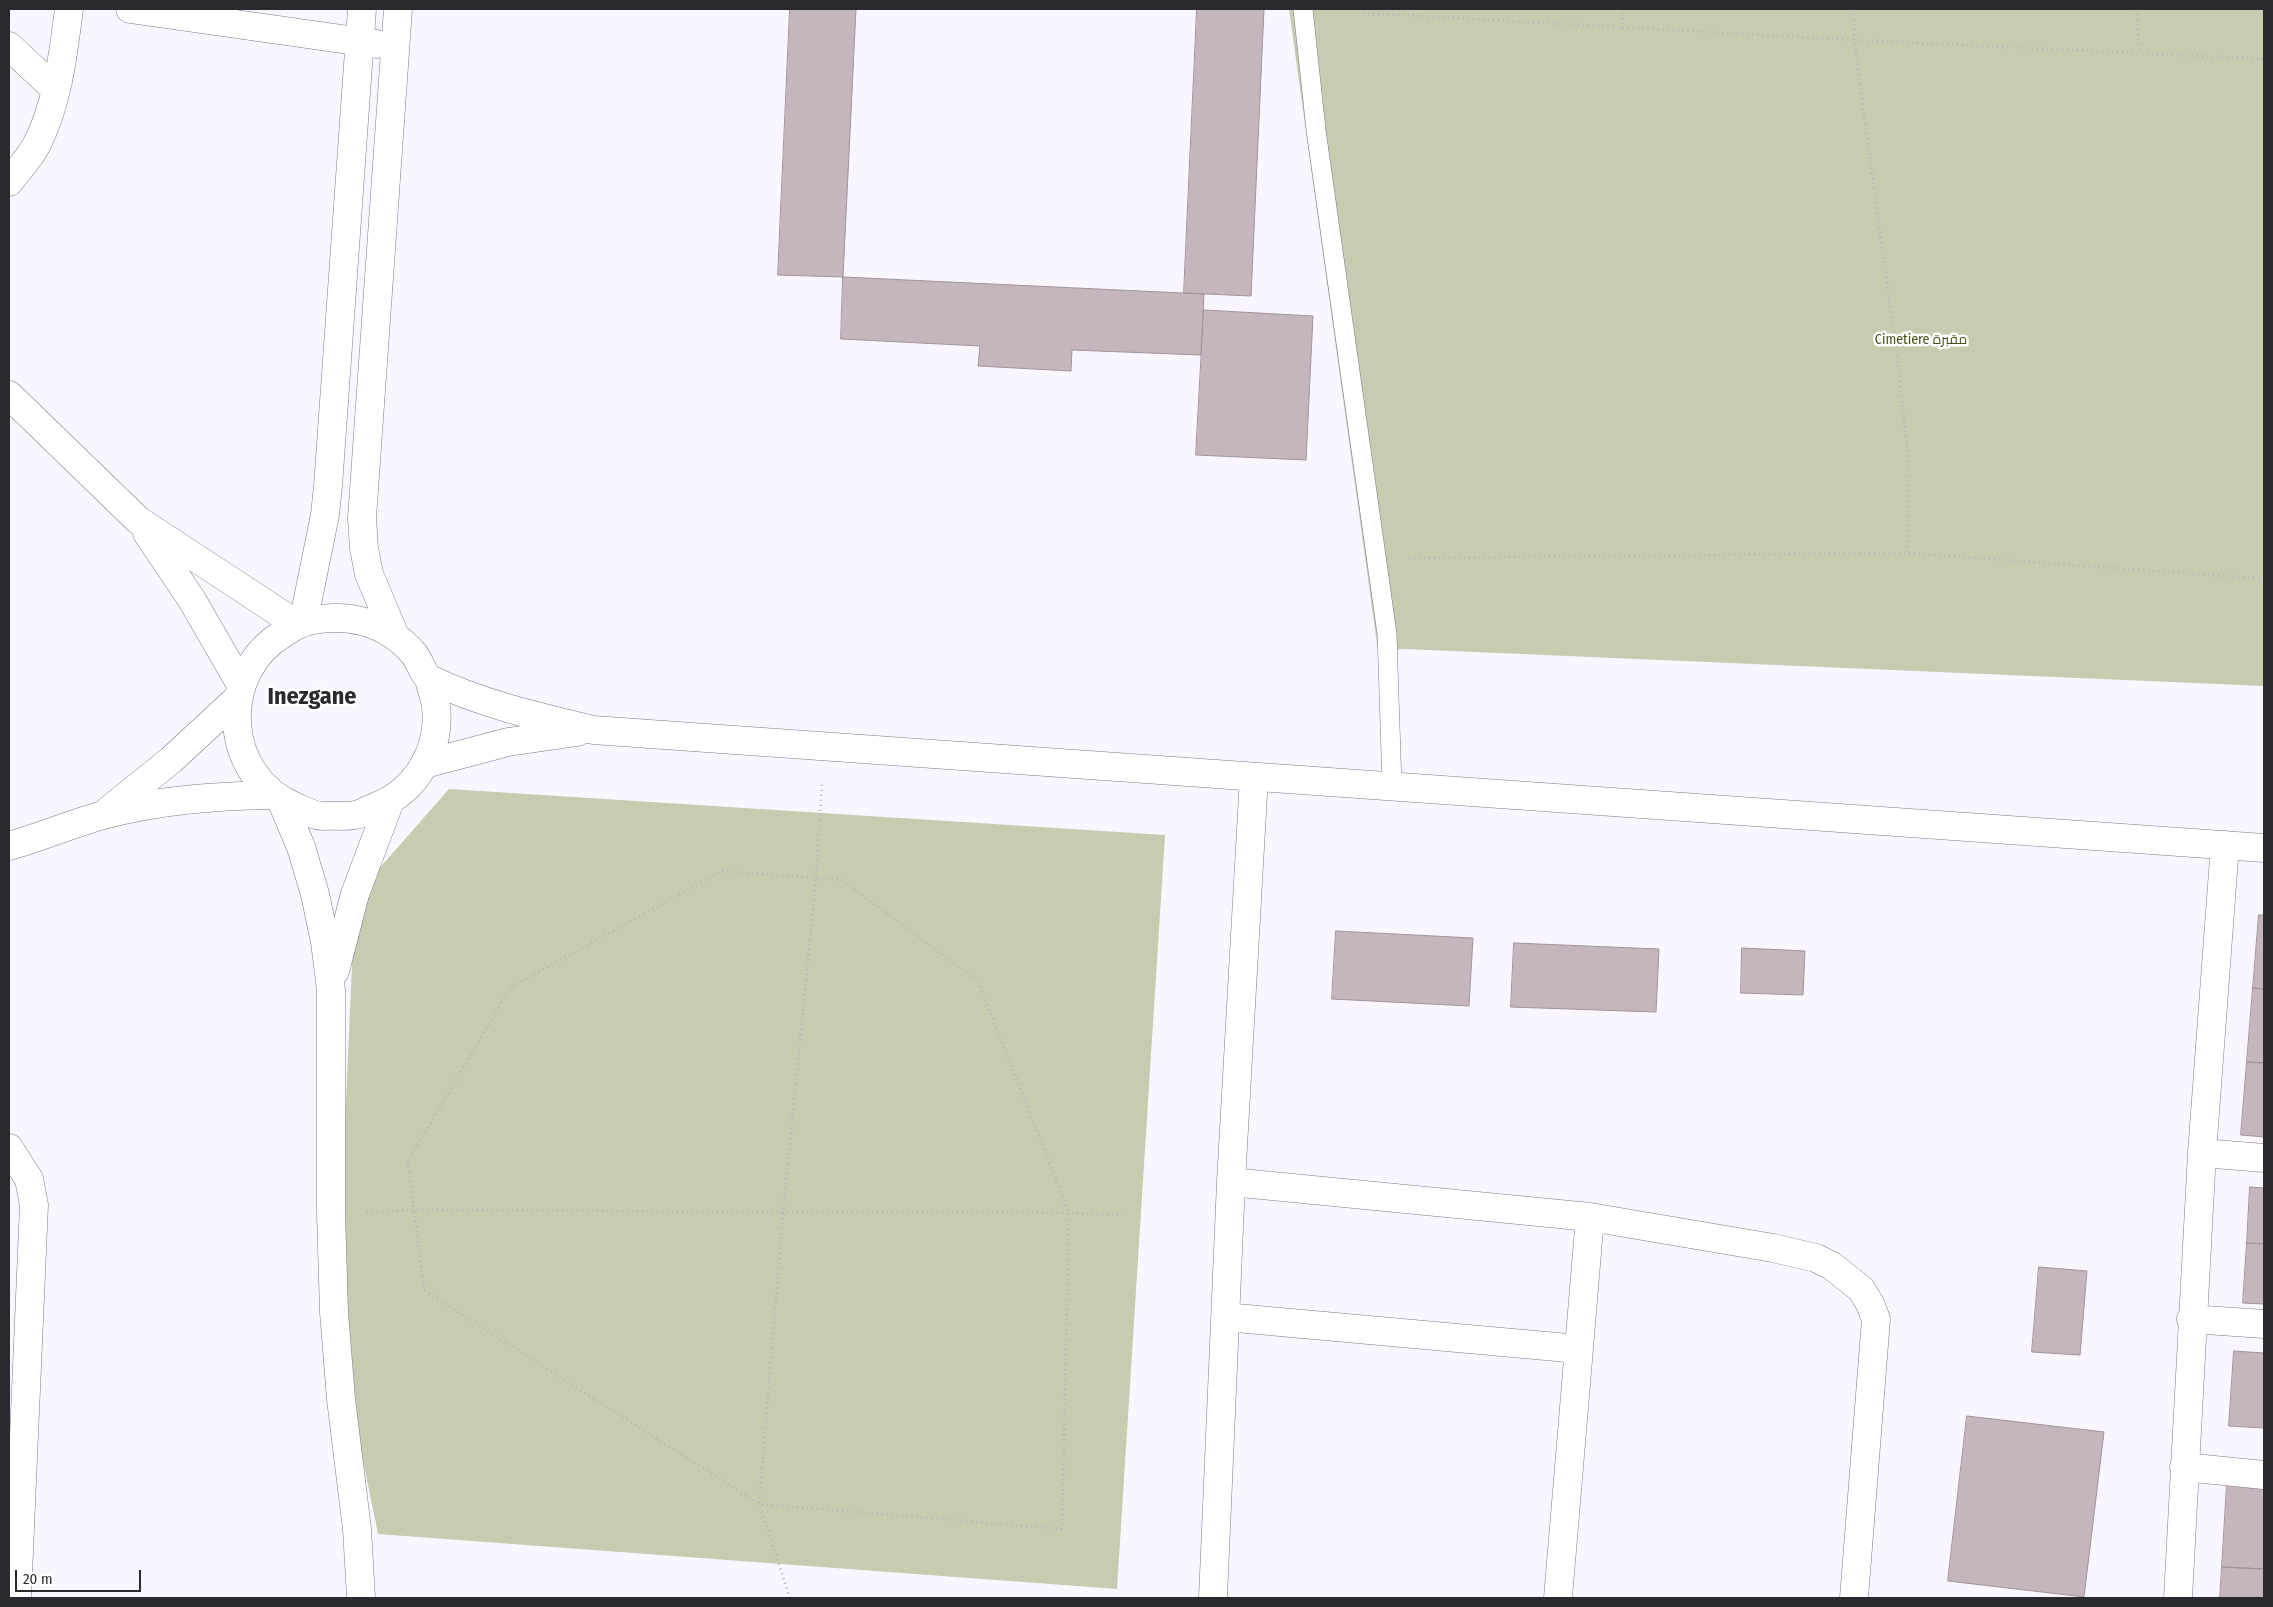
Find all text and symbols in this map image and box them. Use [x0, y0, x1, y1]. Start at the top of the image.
park label: Cimetiere مقبرة [1875, 332, 1967, 348]
district label: Inezgane [268, 683, 356, 711]
scale bar [18, 1560, 144, 1592]
text: 20 m [23, 1570, 53, 1588]

